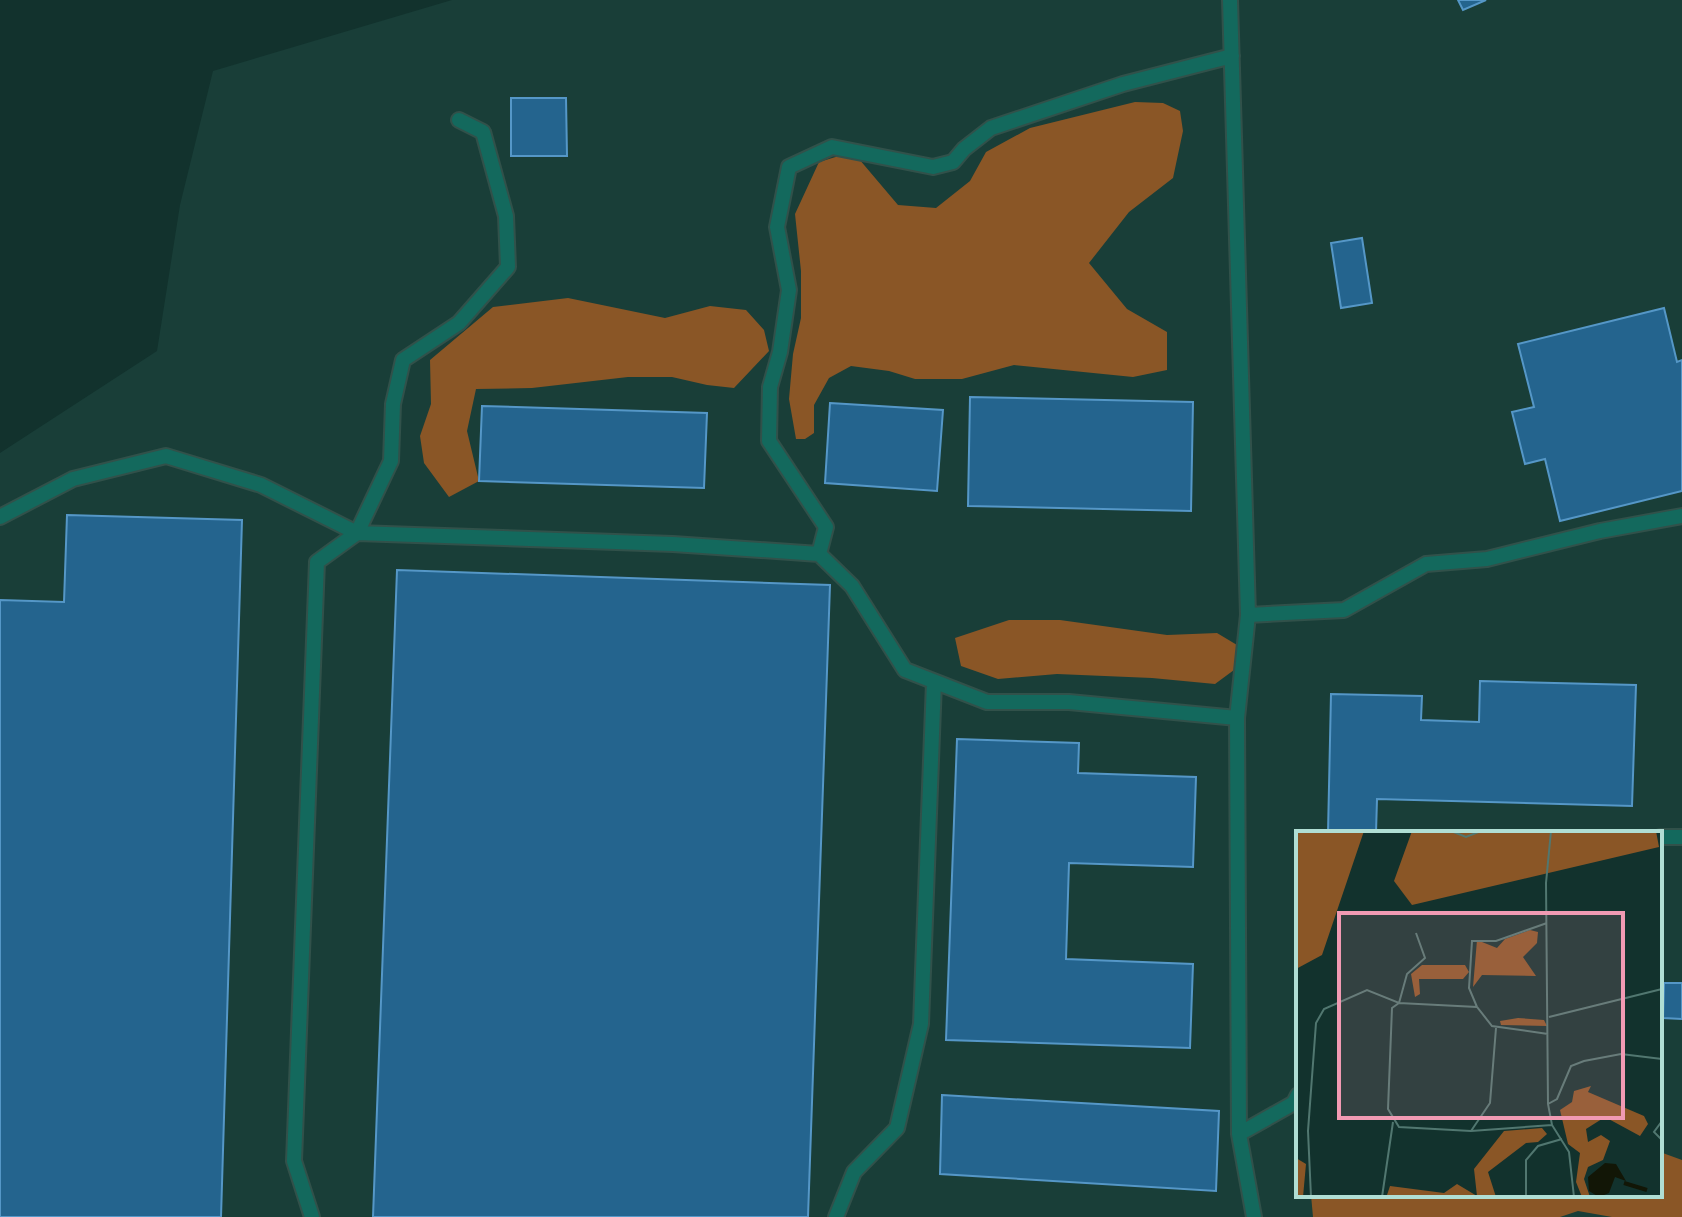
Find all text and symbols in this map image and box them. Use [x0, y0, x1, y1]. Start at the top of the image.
inset map [1296, 831, 1662, 1197]

